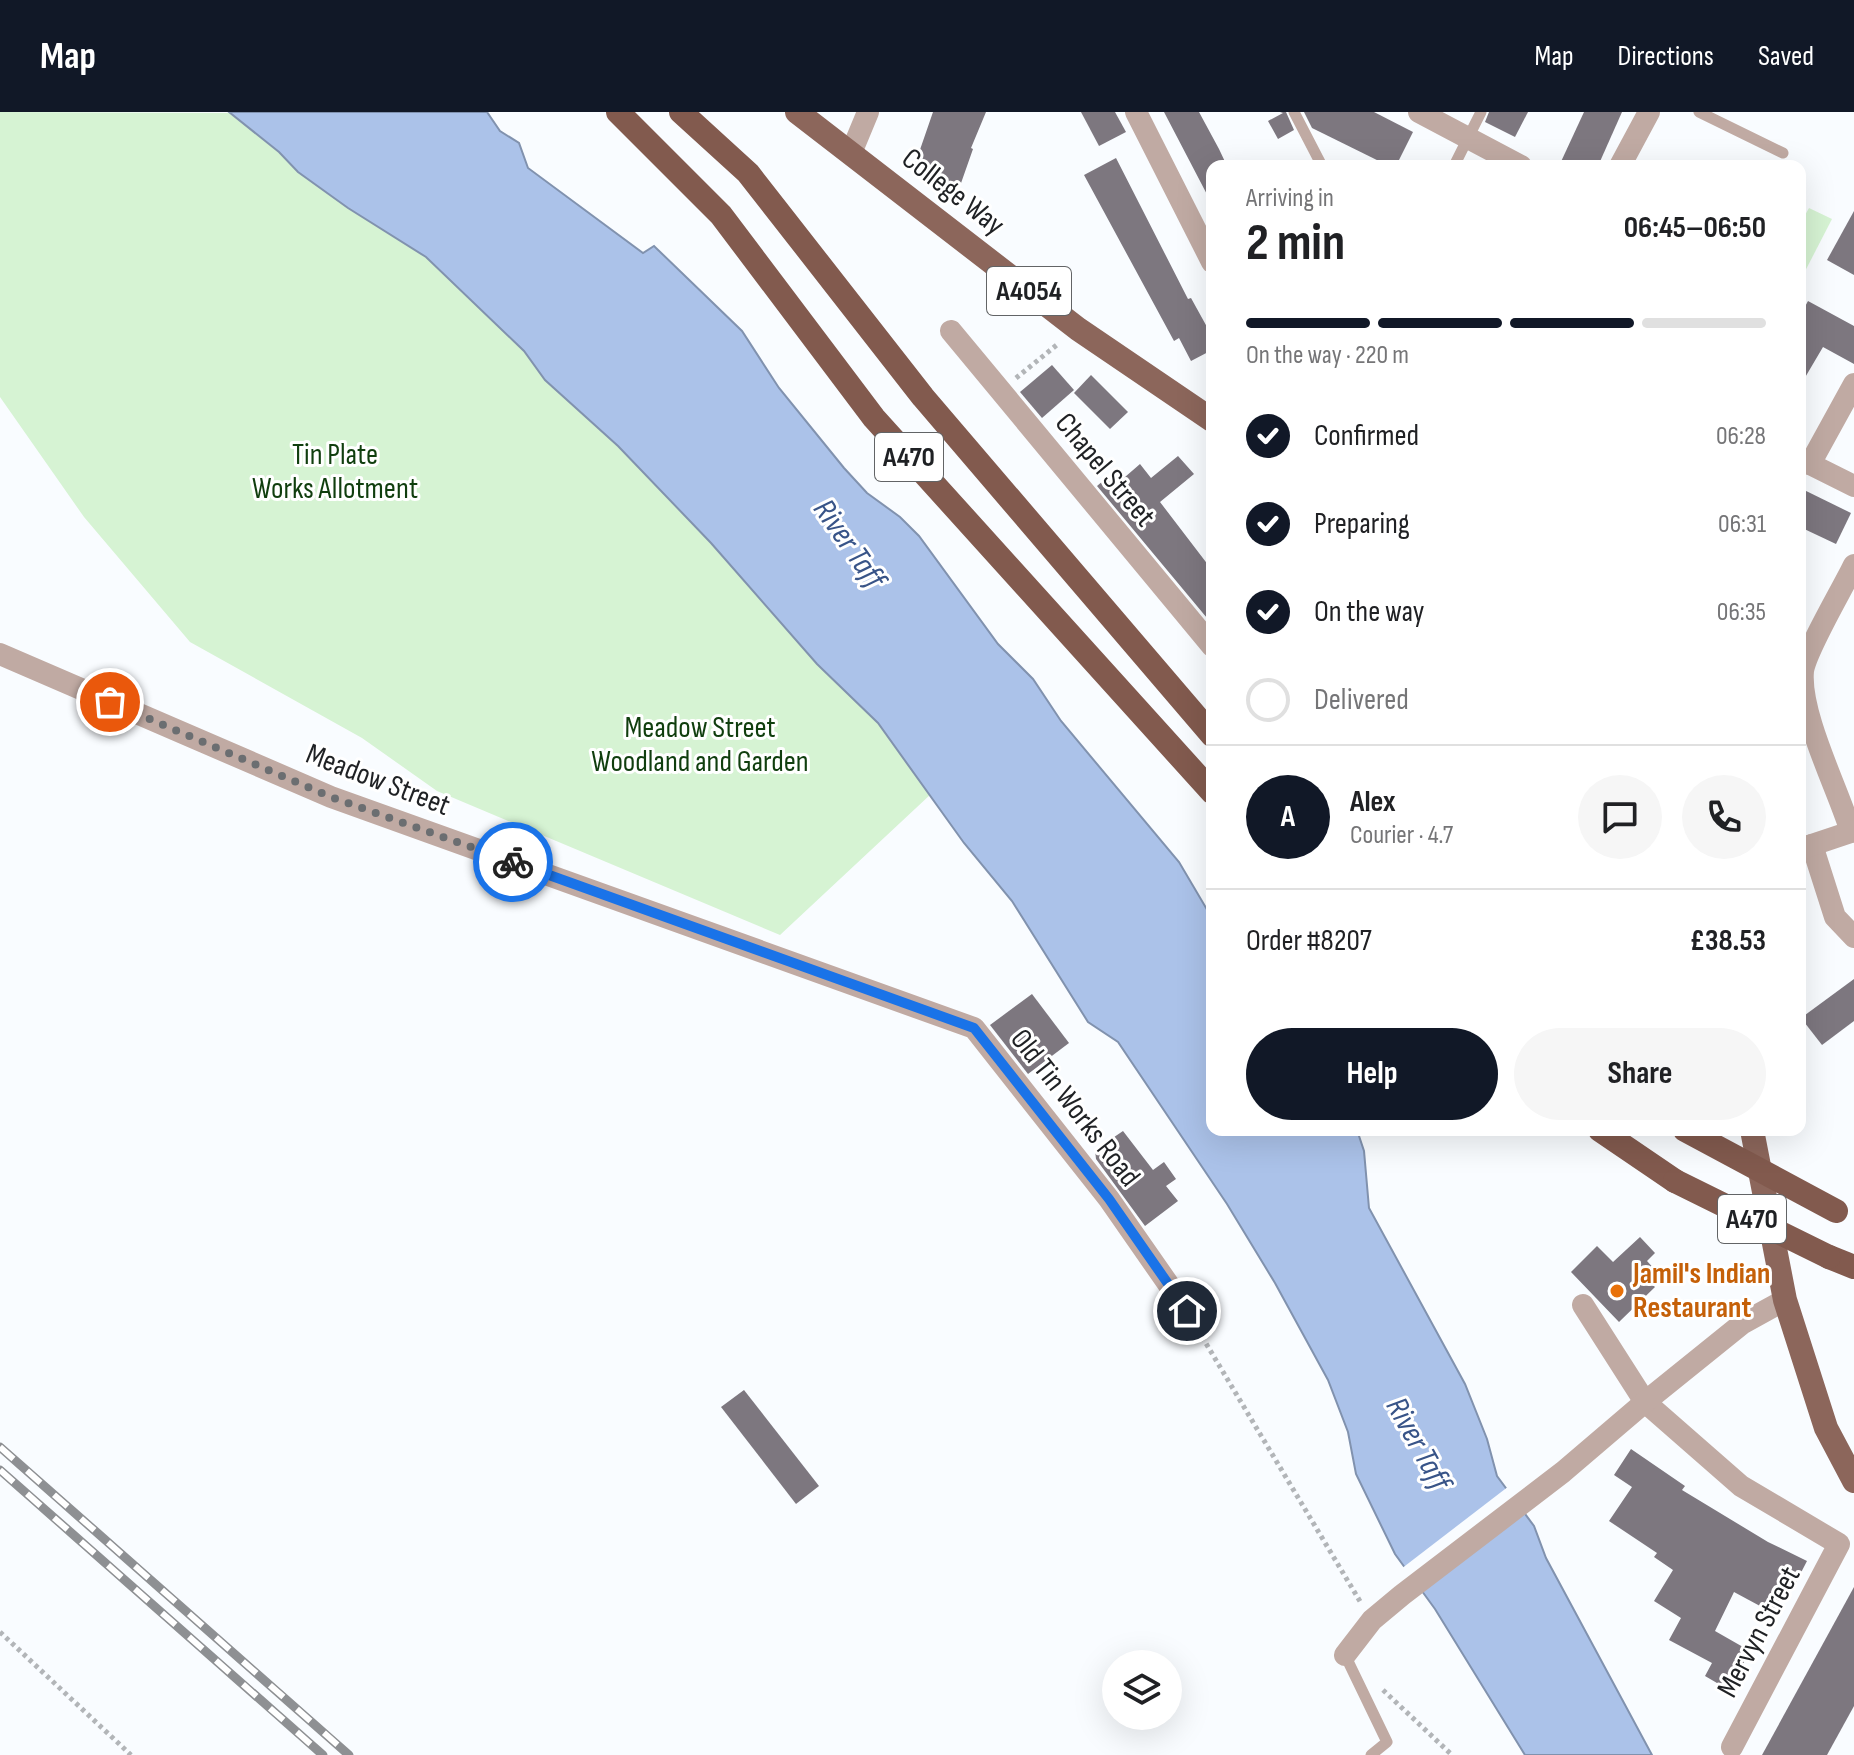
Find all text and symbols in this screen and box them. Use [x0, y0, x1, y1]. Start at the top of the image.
text: Map [40, 34, 96, 79]
text: Map [1535, 40, 1574, 73]
text: Directions [1618, 40, 1714, 73]
text: Saved [1758, 40, 1814, 73]
street label: College Way [895, 141, 1012, 243]
text: Arriving in [1246, 183, 1334, 214]
text: 06:45–06:50 [1624, 210, 1766, 246]
text: 2 min [1246, 212, 1345, 275]
road number: A4054 [987, 267, 1071, 315]
text: On the way · 220 m [1246, 340, 1409, 371]
street label: Chapel Street [1047, 406, 1163, 534]
icon: check [1246, 414, 1290, 458]
text: Confirmed [1314, 418, 1419, 454]
text: 06:28 [1716, 421, 1766, 452]
road number: A470 [875, 433, 943, 481]
park label: Tin Plate Works Allotment [252, 437, 418, 507]
water label: River Taff [804, 492, 895, 599]
icon: check [1246, 502, 1290, 546]
text: Preparing [1314, 506, 1410, 542]
text: 06:31 [1718, 509, 1766, 540]
icon: check [1246, 590, 1290, 634]
text: On the way [1314, 594, 1424, 630]
text: 06:35 [1717, 597, 1766, 628]
pin [76, 668, 144, 736]
icon: bag [88, 680, 132, 724]
text: Delivered [1314, 682, 1409, 718]
park label: Meadow Street Woodland and Garden [591, 710, 809, 780]
street label: Meadow Street [301, 736, 455, 824]
button: chat [1578, 775, 1662, 859]
button: phone [1682, 775, 1766, 859]
text: Alex [1350, 784, 1396, 820]
text: A [1281, 799, 1295, 835]
text: Courier · 4.7 [1350, 820, 1453, 851]
courier [473, 822, 553, 902]
icon: bike [491, 840, 535, 884]
text: Order #8207 [1246, 923, 1372, 959]
text: £38.53 [1690, 923, 1766, 959]
street label: Old Tin Works Road [1002, 1022, 1148, 1194]
button: Help [1246, 1028, 1498, 1120]
button: Share [1514, 1028, 1766, 1120]
road number: A470 [1718, 1195, 1786, 1243]
place label: Jamil's Indian Restaurant [1632, 1256, 1770, 1326]
pin [1153, 1277, 1221, 1345]
marker: Jamil's Indian Restaurant [1608, 1282, 1626, 1300]
icon: home [1165, 1289, 1209, 1333]
water label: River Taff [1377, 1391, 1461, 1500]
street label: Mervyn Street [1710, 1560, 1808, 1704]
map controls [1102, 1650, 1182, 1730]
button: layers [1102, 1650, 1182, 1730]

